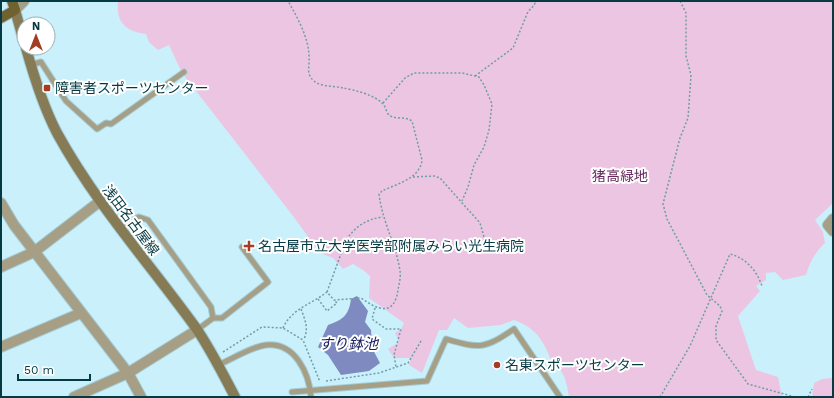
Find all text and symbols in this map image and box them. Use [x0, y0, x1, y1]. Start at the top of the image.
north arrow [16, 16, 56, 56]
text: N [32, 20, 40, 33]
place label: 障害者スポーツセンター [55, 80, 209, 96]
marker: 障害者スポーツセンター [42, 83, 52, 93]
park label: 猪高緑地 [592, 168, 648, 184]
street label: 浅田名古屋線 [99, 182, 163, 258]
place label: 名古屋市立大学医学部附属みらい光生病院 [258, 238, 524, 254]
marker: 名古屋市立大学医学部附属みらい光生病院 [243, 240, 255, 252]
water label: すり鉢池 [318, 335, 380, 353]
scale bar [18, 356, 90, 382]
place label: 名東スポーツセンター [505, 357, 645, 373]
marker: 名東スポーツセンター [492, 360, 502, 370]
text: 50 m [24, 363, 54, 377]

